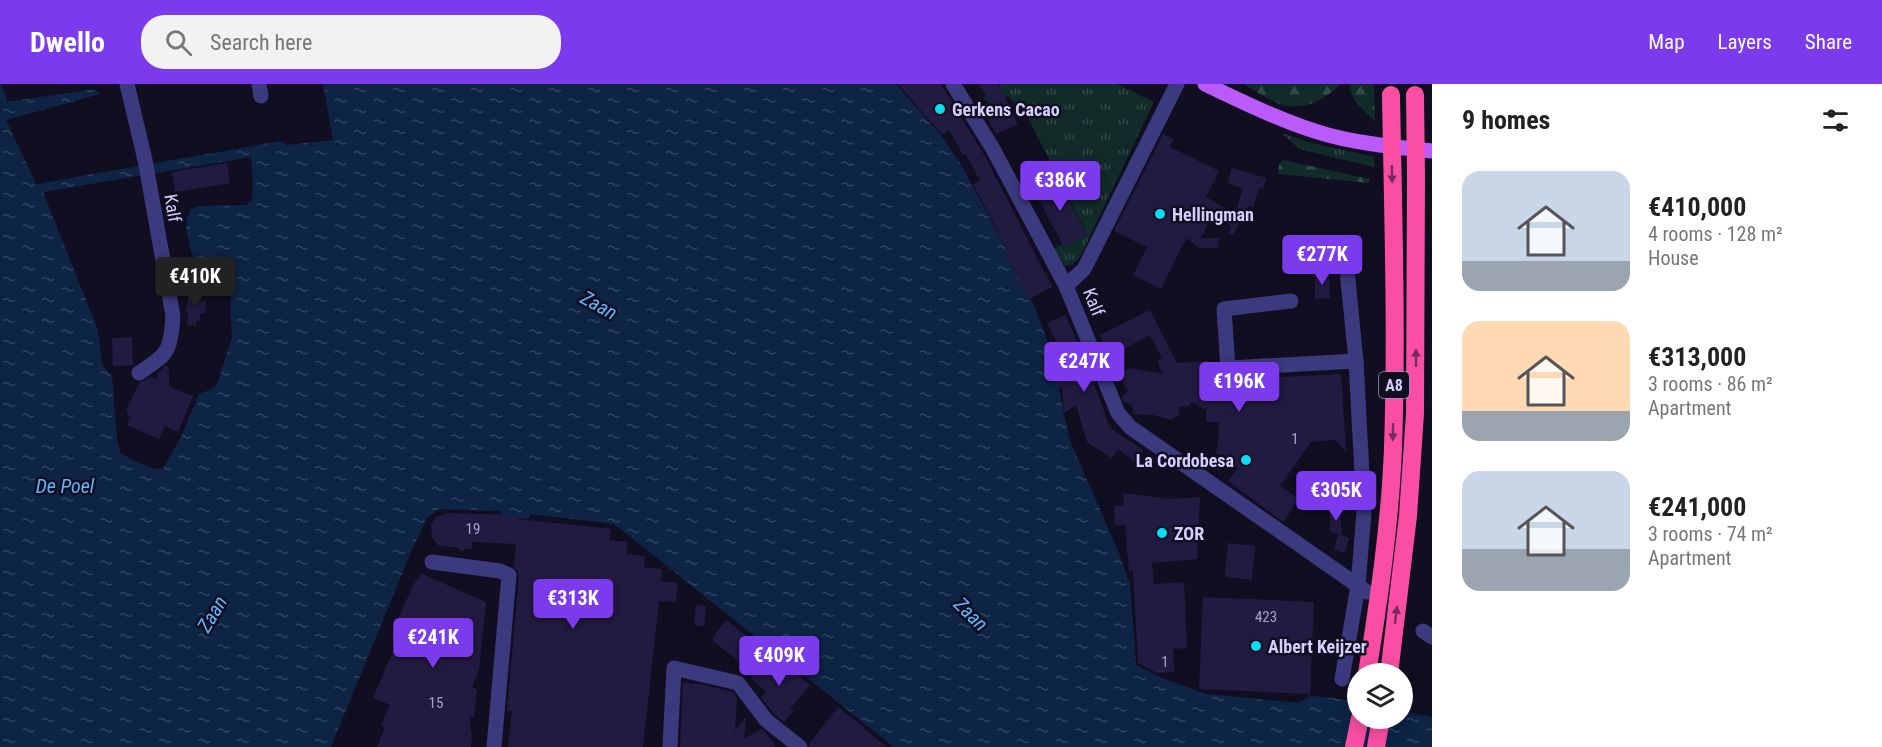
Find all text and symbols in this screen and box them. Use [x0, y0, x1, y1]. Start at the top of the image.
search box [141, 15, 561, 69]
text: Dwello [30, 26, 105, 59]
icon: search [162, 26, 195, 59]
text: Search here [210, 30, 312, 55]
text: Map [1648, 30, 1685, 54]
text: Layers [1718, 30, 1772, 54]
text: Share [1805, 30, 1852, 54]
place label: Gerkens Cacao [952, 99, 1060, 120]
marker: Gerkens Cacao [933, 102, 947, 116]
icon: filters [1819, 104, 1852, 137]
text: 9 homes [1462, 105, 1550, 135]
pin: €386K [1018, 161, 1102, 212]
one-way arrow [1387, 165, 1397, 184]
text: €386K [1034, 168, 1086, 192]
street label: Kalf [160, 192, 186, 224]
text: €410,000 [1648, 192, 1746, 222]
icon: home [1510, 195, 1582, 267]
place label: Hellingman [1172, 204, 1254, 225]
marker: Hellingman [1153, 207, 1167, 221]
text: 4 rooms · 128 m² [1648, 222, 1783, 246]
pin: €277K [1280, 235, 1364, 286]
text: €277K [1296, 242, 1348, 266]
text: House [1648, 246, 1699, 270]
pin: €410K [153, 257, 237, 308]
text: €410K [169, 264, 221, 288]
water label: Zaan [576, 285, 621, 325]
street label: Kalf [1079, 285, 1109, 319]
pin: €247K [1042, 342, 1126, 393]
text: €313,000 [1648, 342, 1746, 372]
icon: home [1510, 345, 1582, 417]
text: €247K [1058, 349, 1110, 373]
one-way arrow [1411, 349, 1421, 368]
pin: €196K [1197, 362, 1281, 413]
text: €196K [1213, 369, 1265, 393]
road number: A8 [1379, 372, 1409, 398]
text: 3 rooms · 86 m² [1648, 372, 1773, 396]
text: Apartment [1648, 396, 1732, 420]
one-way arrow [1388, 423, 1398, 442]
house number: 1 [1291, 430, 1299, 448]
place label: La Cordobesa [1136, 450, 1234, 471]
marker: La Cordobesa [1239, 453, 1253, 467]
pin: €305K [1294, 471, 1378, 522]
water label: De Poel [36, 474, 95, 498]
text: €305K [1310, 478, 1362, 502]
text: €241,000 [1648, 492, 1746, 522]
icon: home [1510, 495, 1582, 567]
house number: 19 [466, 520, 480, 538]
text: 3 rooms · 74 m² [1648, 522, 1773, 546]
place label: ZOR [1174, 523, 1204, 544]
marker: ZOR [1155, 526, 1169, 540]
text: Apartment [1648, 546, 1732, 570]
pin: €313K [531, 579, 615, 630]
text: €313K [547, 586, 599, 610]
water label: Zaan [191, 591, 232, 637]
water label: Zaan [948, 591, 993, 636]
one-way arrow [1392, 606, 1401, 625]
house number: 423 [1255, 608, 1277, 626]
pin: €241K [391, 618, 475, 669]
text: €241K [407, 625, 459, 649]
pin: €409K [737, 636, 821, 687]
place label: Albert Keijzer [1268, 636, 1367, 657]
marker: Albert Keijzer [1249, 639, 1263, 653]
text: €409K [753, 643, 805, 667]
house number: 1 [1161, 653, 1169, 671]
map controls [1347, 663, 1413, 729]
button: layers [1347, 663, 1413, 729]
house number: 15 [429, 694, 443, 712]

